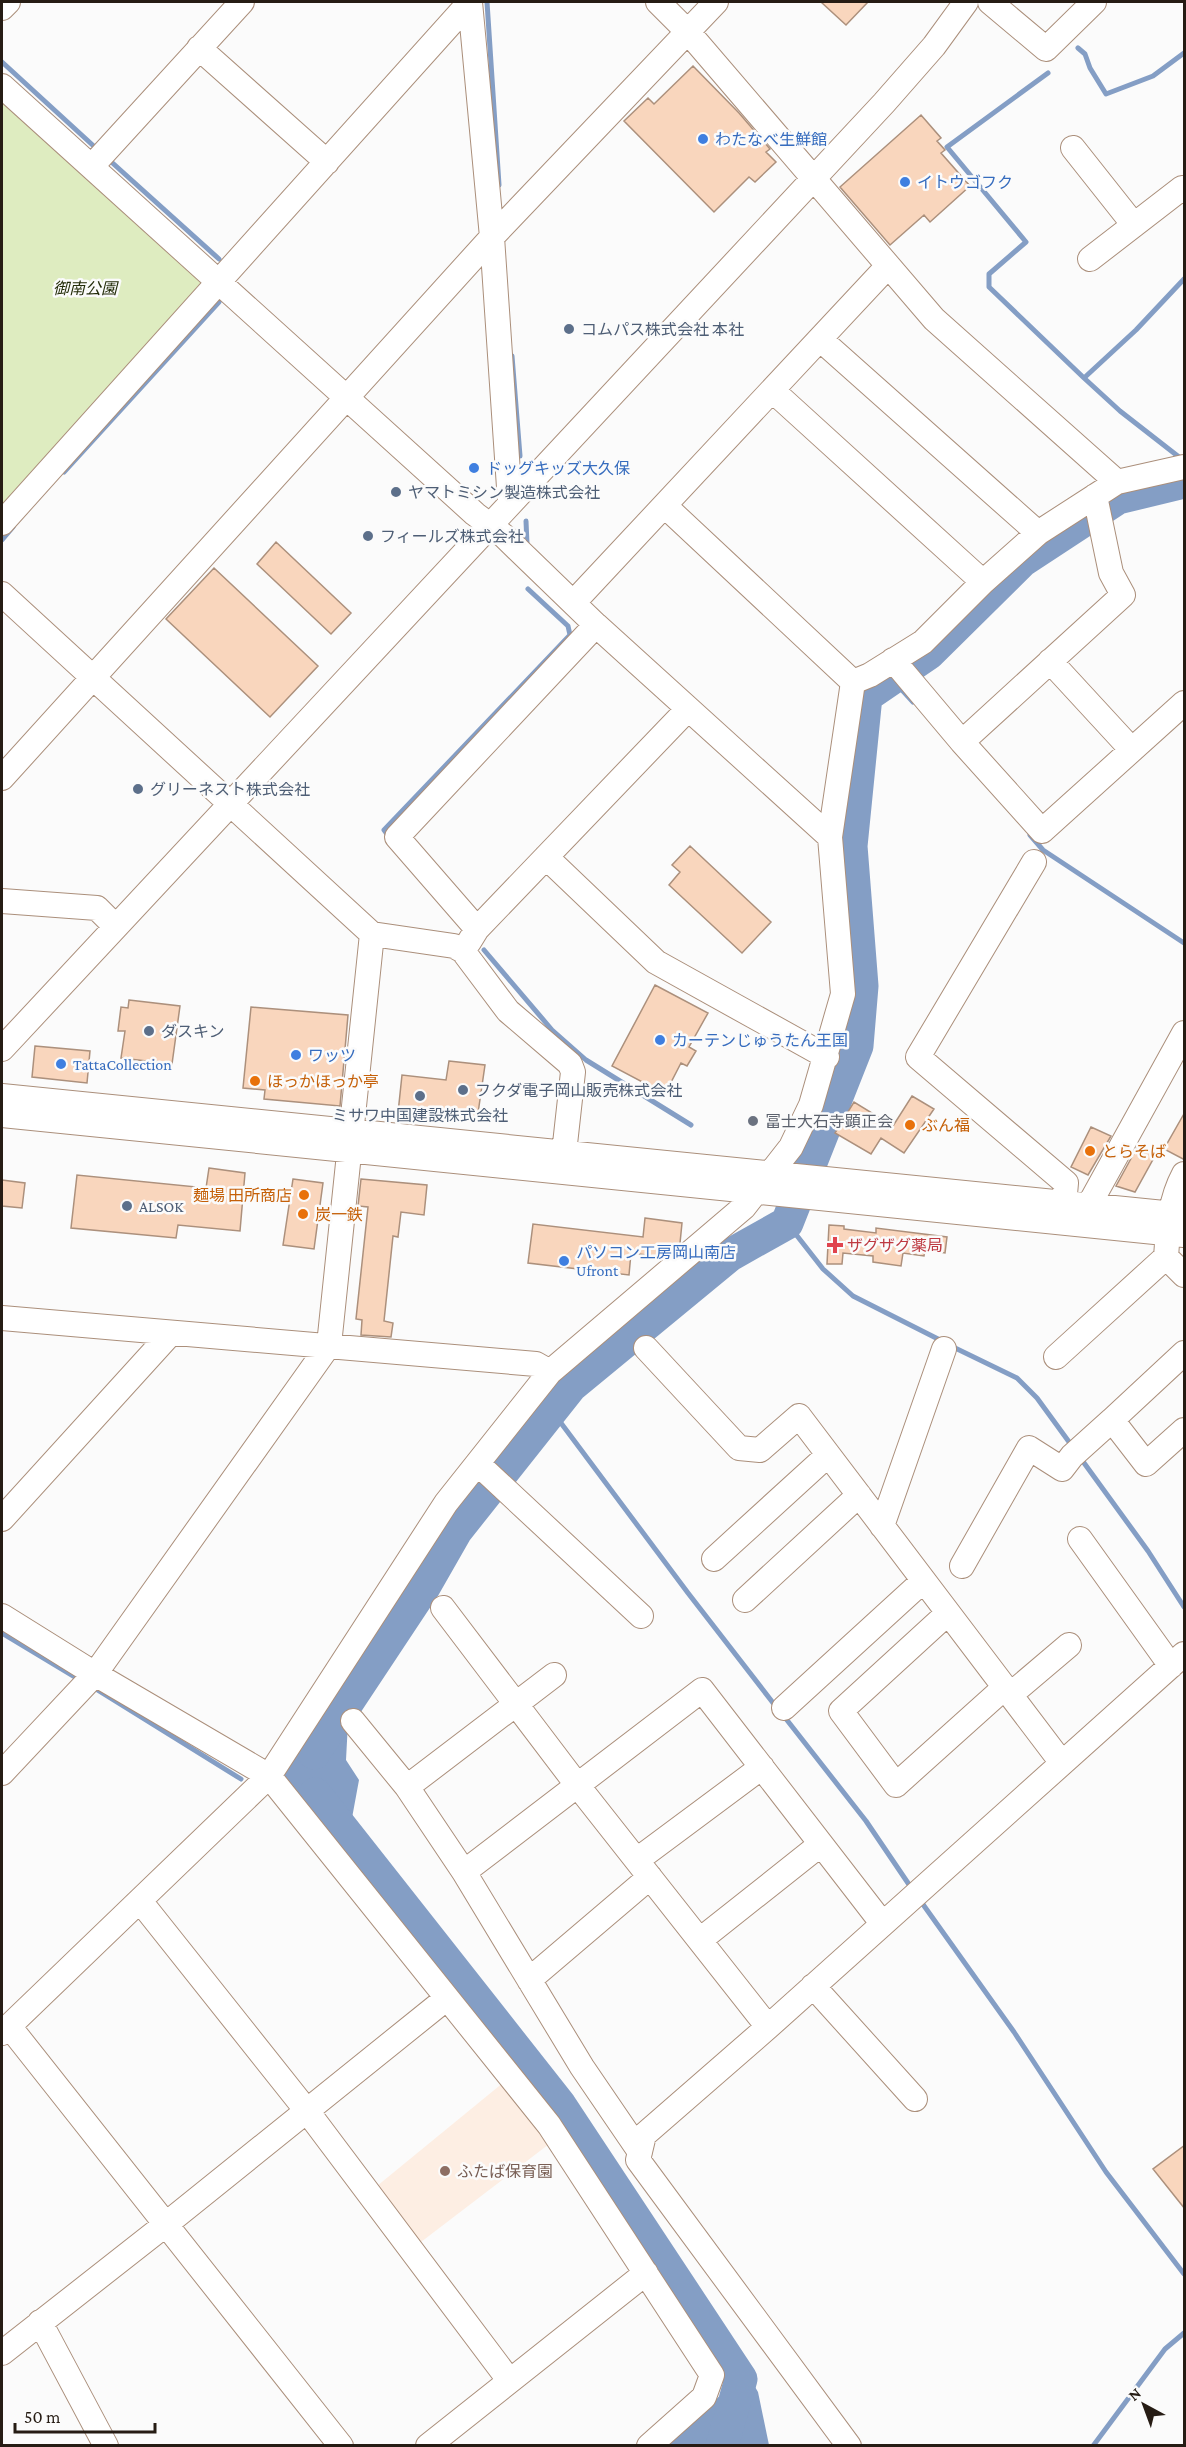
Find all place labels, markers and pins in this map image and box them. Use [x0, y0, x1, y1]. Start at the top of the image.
place label: わたなべ生鮮館 [715, 131, 827, 148]
marker: わたなべ生鮮館 [696, 132, 710, 146]
place label: イトウゴフク [917, 174, 1013, 191]
marker: イトウゴフク [898, 175, 912, 189]
place label: コムパス株式会社 本社 [581, 321, 744, 338]
marker: コムパス株式会社 本社 [562, 322, 576, 336]
place label: ドッグキッズ大久保 [486, 460, 630, 477]
marker: ドッグキッズ大久保 [467, 461, 481, 475]
place label: ヤマトミシン製造株式会社 [408, 484, 600, 501]
marker: ヤマトミシン製造株式会社 [389, 485, 403, 499]
place label: フィールズ株式会社 [380, 528, 524, 545]
marker: フィールズ株式会社 [361, 529, 375, 543]
place label: グリーネスト株式会社 [150, 781, 310, 798]
marker: グリーネスト株式会社 [131, 782, 145, 796]
place label: ダスキン [161, 1023, 225, 1040]
marker: ダスキン [142, 1024, 156, 1038]
place label: カーテンじゅうたん王国 [672, 1032, 848, 1049]
marker: カーテンじゅうたん王国 [653, 1033, 667, 1047]
place label: ワッツ [308, 1047, 356, 1064]
marker: ワッツ [289, 1048, 303, 1062]
place label: TattaCollection [73, 1056, 172, 1073]
marker: TattaCollection [54, 1057, 68, 1071]
place label: ほっかほっか亭 [267, 1073, 379, 1090]
marker: ほっかほっか亭 [248, 1074, 262, 1088]
place label: フクダ電子岡山販売株式会社 [475, 1082, 682, 1099]
marker: フクダ電子岡山販売株式会社 [456, 1083, 470, 1097]
marker: ミサワ中国建設株式会社 [413, 1089, 427, 1103]
place label: ミサワ中国建設株式会社 [332, 1107, 508, 1124]
place label: 冨士大石寺顕正会 [765, 1113, 893, 1130]
marker: 冨士大石寺顕正会 [746, 1114, 760, 1128]
place label: ぶん福 [922, 1117, 970, 1134]
marker: ぶん福 [903, 1118, 917, 1132]
place label: とらそば [1102, 1143, 1166, 1160]
marker: とらそば [1083, 1144, 1097, 1158]
place label: 麺場 田所商店 [193, 1187, 292, 1204]
marker: 麺場 田所商店 [297, 1188, 311, 1202]
place label: ALSOK [139, 1198, 184, 1215]
marker: ALSOK [120, 1199, 134, 1213]
place label: 炭一鉄 [315, 1206, 363, 1223]
marker: 炭一鉄 [296, 1207, 310, 1221]
place label: ザグザグ薬局 [847, 1237, 943, 1254]
marker: ザグザグ薬局 [828, 1238, 842, 1252]
place label: パソコン工房岡山南店 Ufront [576, 1244, 736, 1279]
marker: パソコン工房岡山南店 Ufront [557, 1254, 571, 1268]
place label: ふたば保育園 [457, 2163, 553, 2180]
marker: ふたば保育園 [438, 2164, 452, 2178]

